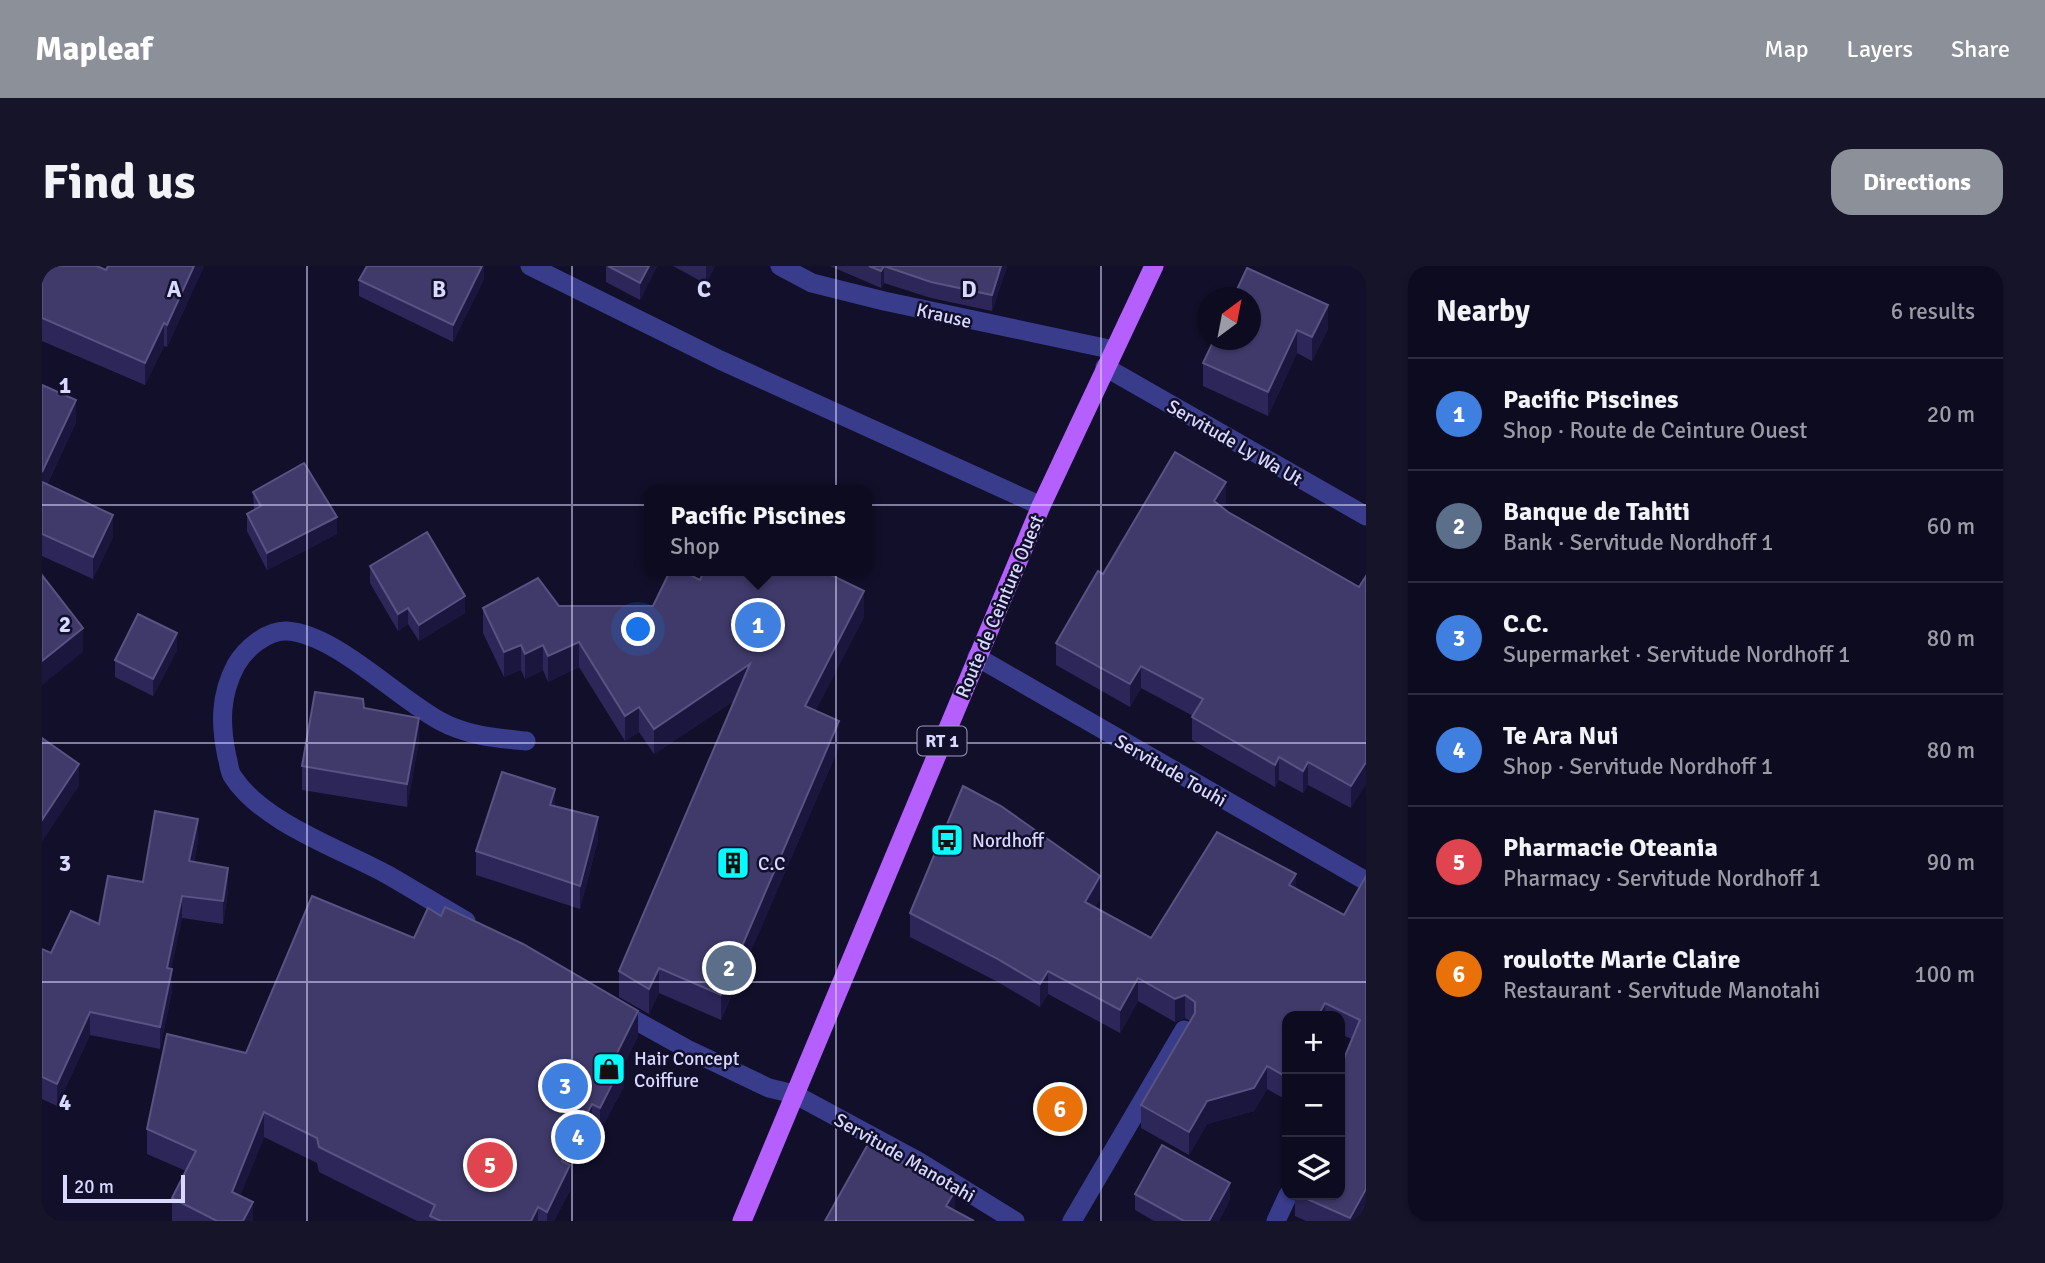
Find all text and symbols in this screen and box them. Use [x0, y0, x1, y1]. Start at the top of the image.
text: Mapleaf [35, 29, 152, 70]
text: Map [1764, 34, 1809, 64]
text: Layers [1847, 34, 1913, 64]
text: Share [1951, 34, 2010, 64]
button: Directions [1831, 149, 2003, 215]
text: Find us [42, 152, 195, 212]
text: A [167, 275, 182, 304]
text: B [432, 275, 446, 304]
text: C [697, 275, 711, 304]
text: D [961, 275, 977, 304]
north arrow [1198, 287, 1261, 350]
text: Nearby [1436, 293, 1530, 330]
text: 6 results [1891, 297, 1975, 326]
street label: Krause [914, 298, 974, 334]
text: 1 [59, 371, 71, 400]
text: Pacific Piscines [1503, 384, 1679, 416]
street label: Servitude Ly Wa Ut [1162, 394, 1307, 492]
text: 1 [1453, 400, 1465, 429]
text: 20 m [1927, 400, 1975, 429]
text: Shop · Route de Ceinture Ouest [1503, 416, 1807, 445]
popup [644, 485, 872, 576]
text: Banque de Tahiti [1503, 496, 1690, 528]
text: Pacific Piscines [670, 500, 846, 532]
street label: Route de Ceinture Ouest [951, 511, 1049, 701]
text: 2 [1453, 512, 1465, 541]
text: 60 m [1927, 512, 1975, 541]
text: Bank · Servitude Nordhoff 1 [1503, 528, 1773, 557]
text: Shop [670, 532, 720, 561]
pin: 1 [735, 599, 781, 651]
text: C.C. [1503, 608, 1549, 640]
text: 2 [59, 610, 71, 639]
your location [621, 612, 655, 646]
text: 3 [1453, 624, 1465, 653]
text: 80 m [1927, 624, 1975, 653]
text: Supermarket · Servitude Nordhoff 1 [1503, 640, 1850, 669]
text: Te Ara Nui [1503, 720, 1618, 752]
road number: RT 1 [918, 727, 967, 756]
street label: Servitude Touhi [1110, 729, 1231, 813]
text: 4 [1453, 736, 1465, 765]
text: 80 m [1927, 736, 1975, 765]
text: Shop · Servitude Nordhoff 1 [1503, 752, 1773, 781]
bus stop icon: Nordhoff [928, 821, 966, 859]
place label: Nordhoff [972, 829, 1045, 853]
text: Pharmacie Oteania [1503, 832, 1718, 864]
building icon: C.C [714, 844, 752, 882]
text: 5 [1453, 848, 1465, 877]
text: 90 m [1927, 848, 1975, 877]
text: 3 [59, 849, 71, 878]
place label: C.C [758, 852, 785, 876]
text: Pharmacy · Servitude Nordhoff 1 [1503, 864, 1821, 893]
pin: 2 [706, 942, 752, 994]
text: roulotte Marie Claire [1503, 944, 1740, 976]
text: 6 [1453, 960, 1465, 989]
text: 100 m [1914, 960, 1975, 989]
text: Restaurant · Servitude Manotahi [1503, 976, 1820, 1005]
map controls [1282, 1011, 1345, 1200]
button: + [1282, 1011, 1345, 1074]
place label: Hair Concept Coiffure [634, 1047, 740, 1093]
shop icon: Hair Concept Coiffure [590, 1050, 628, 1088]
pin: 3 [542, 1060, 588, 1112]
button: − [1282, 1074, 1345, 1137]
pin: 6 [1037, 1083, 1083, 1135]
text: 4 [59, 1088, 71, 1117]
street label: Servitude Manotahi [830, 1108, 979, 1208]
pin: 4 [555, 1111, 601, 1163]
button: layers [1282, 1137, 1345, 1200]
pin: 5 [467, 1139, 513, 1191]
scale bar [63, 1172, 186, 1204]
text: 20 m [74, 1175, 114, 1199]

